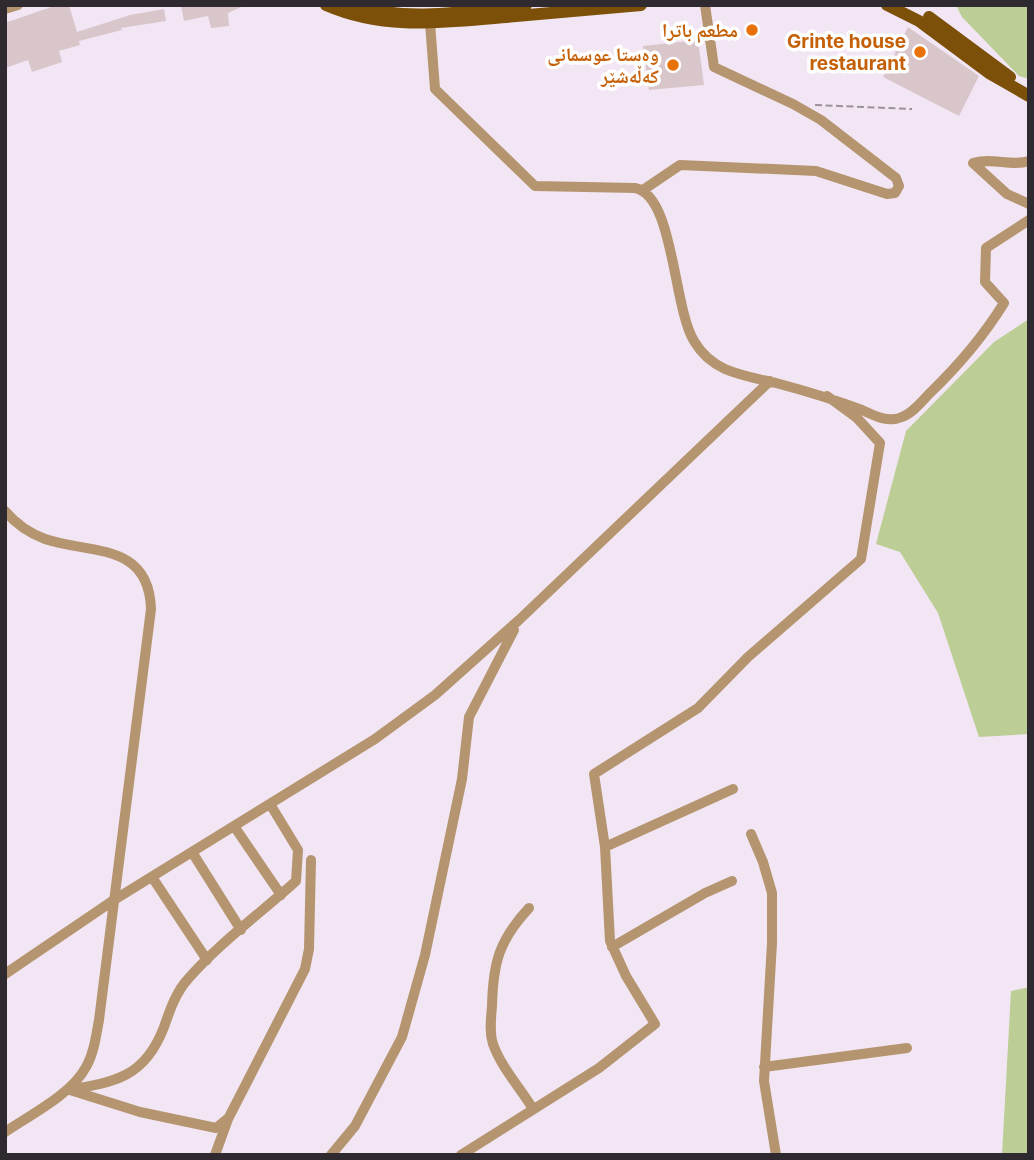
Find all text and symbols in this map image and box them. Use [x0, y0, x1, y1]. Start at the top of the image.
place label: مطعم باترا [662, 19, 738, 43]
marker: مطعم باترا [744, 22, 760, 38]
place label: Grinte house restaurant [787, 30, 906, 75]
place label: وەستا عوسمانی کەڵەشێر [547, 43, 660, 88]
marker: Grinte house restaurant [912, 44, 928, 60]
marker: وەستا عوسمانی کەڵەشێر [665, 57, 681, 73]

